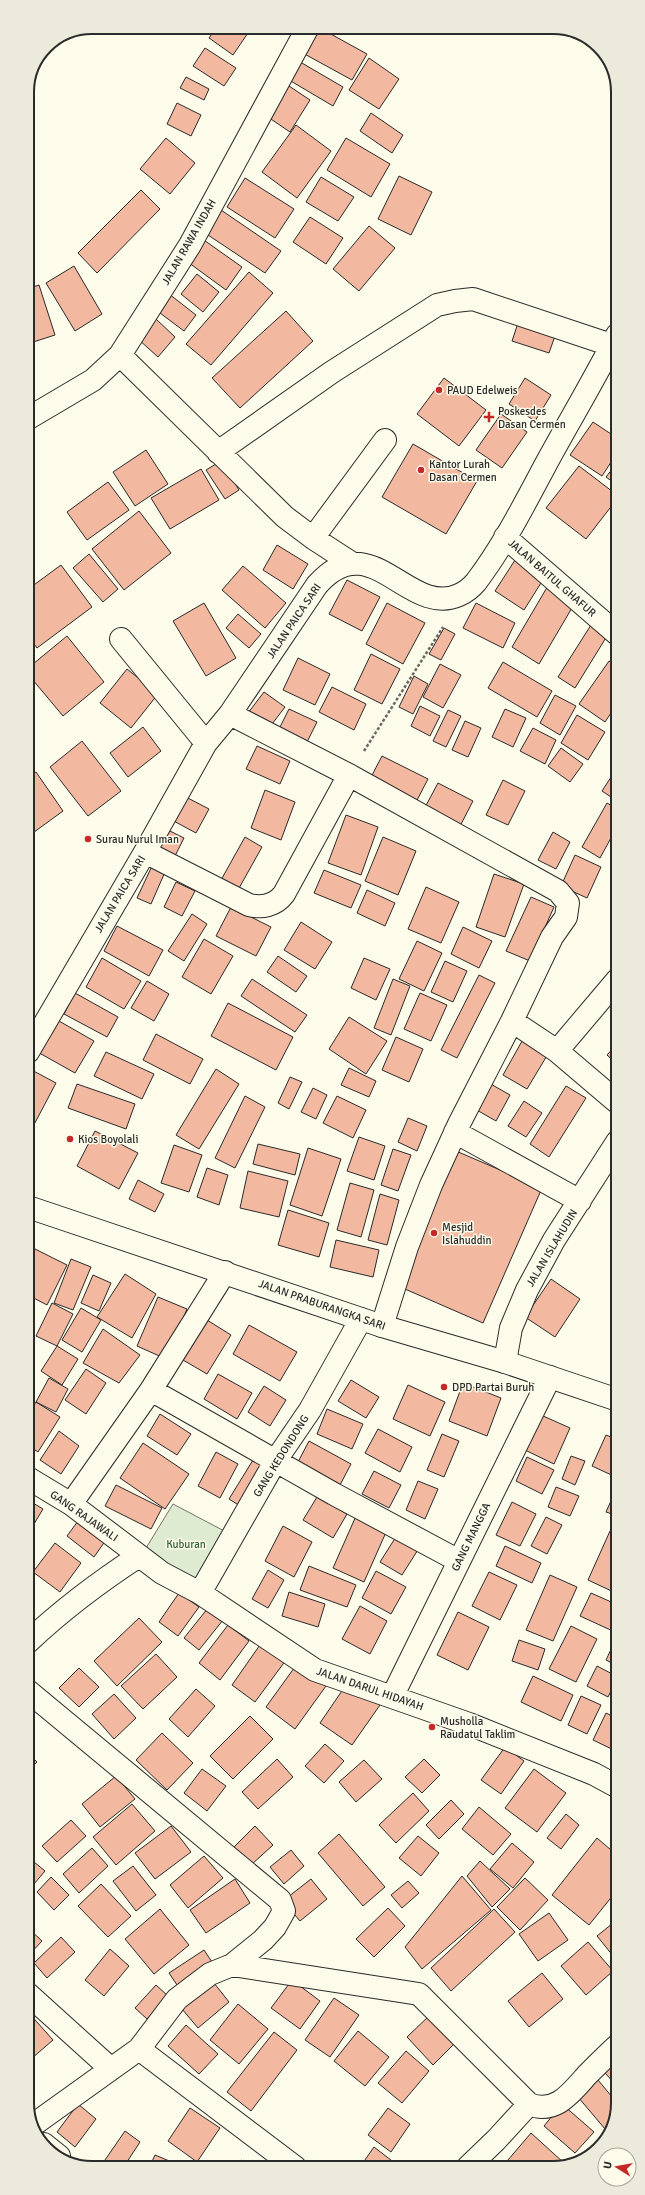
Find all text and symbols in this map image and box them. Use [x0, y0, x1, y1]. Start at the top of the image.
street label: JALAN RAWA INDAH [159, 197, 219, 287]
place label: PAUD Edelweis [447, 384, 518, 397]
marker: PAUD Edelweis [434, 385, 444, 395]
place label: Poskesdes Dasan Cermen [498, 405, 566, 431]
marker: Poskesdes Dasan Cermen [483, 411, 495, 423]
place label: Kantor Lurah Dasan Cermen [429, 458, 497, 484]
marker: Kantor Lurah Dasan Cermen [416, 465, 426, 475]
street label: JALAN BAITUL GHAFUR [505, 536, 599, 620]
street label: JALAN PAICA SARI [264, 581, 324, 661]
place label: Surau Nurul Iman [96, 833, 179, 846]
marker: Surau Nurul Iman [83, 834, 93, 844]
street label: JALAN PAICA SARI [92, 853, 148, 935]
place label: Kios Boyolali [78, 1133, 138, 1146]
marker: Kios Boyolali [65, 1134, 75, 1144]
street label: JALAN ISLAHUDIN [524, 1207, 580, 1289]
place label: Mesjid Islahuddin [442, 1221, 491, 1247]
marker: Mesjid Islahuddin [429, 1228, 439, 1238]
street label: JALAN PRABURANGKA SARI [257, 1277, 387, 1333]
place label: DPD Partai Buruh [452, 1381, 534, 1394]
marker: DPD Partai Buruh [439, 1382, 449, 1392]
street label: GANG KEDONDONG [250, 1413, 312, 1499]
street label: GANG RAJAWALI [47, 1488, 121, 1544]
street label: GANG MANGGA [449, 1500, 493, 1573]
park label: Kuburan [166, 1538, 206, 1551]
street label: JALAN DARUL HIDAYAH [315, 1665, 425, 1713]
place label: Musholla Raudatul Taklim [440, 1715, 516, 1741]
marker: Musholla Raudatul Taklim [427, 1722, 437, 1732]
north arrow [597, 2147, 637, 2187]
text: U [601, 2160, 615, 2170]

